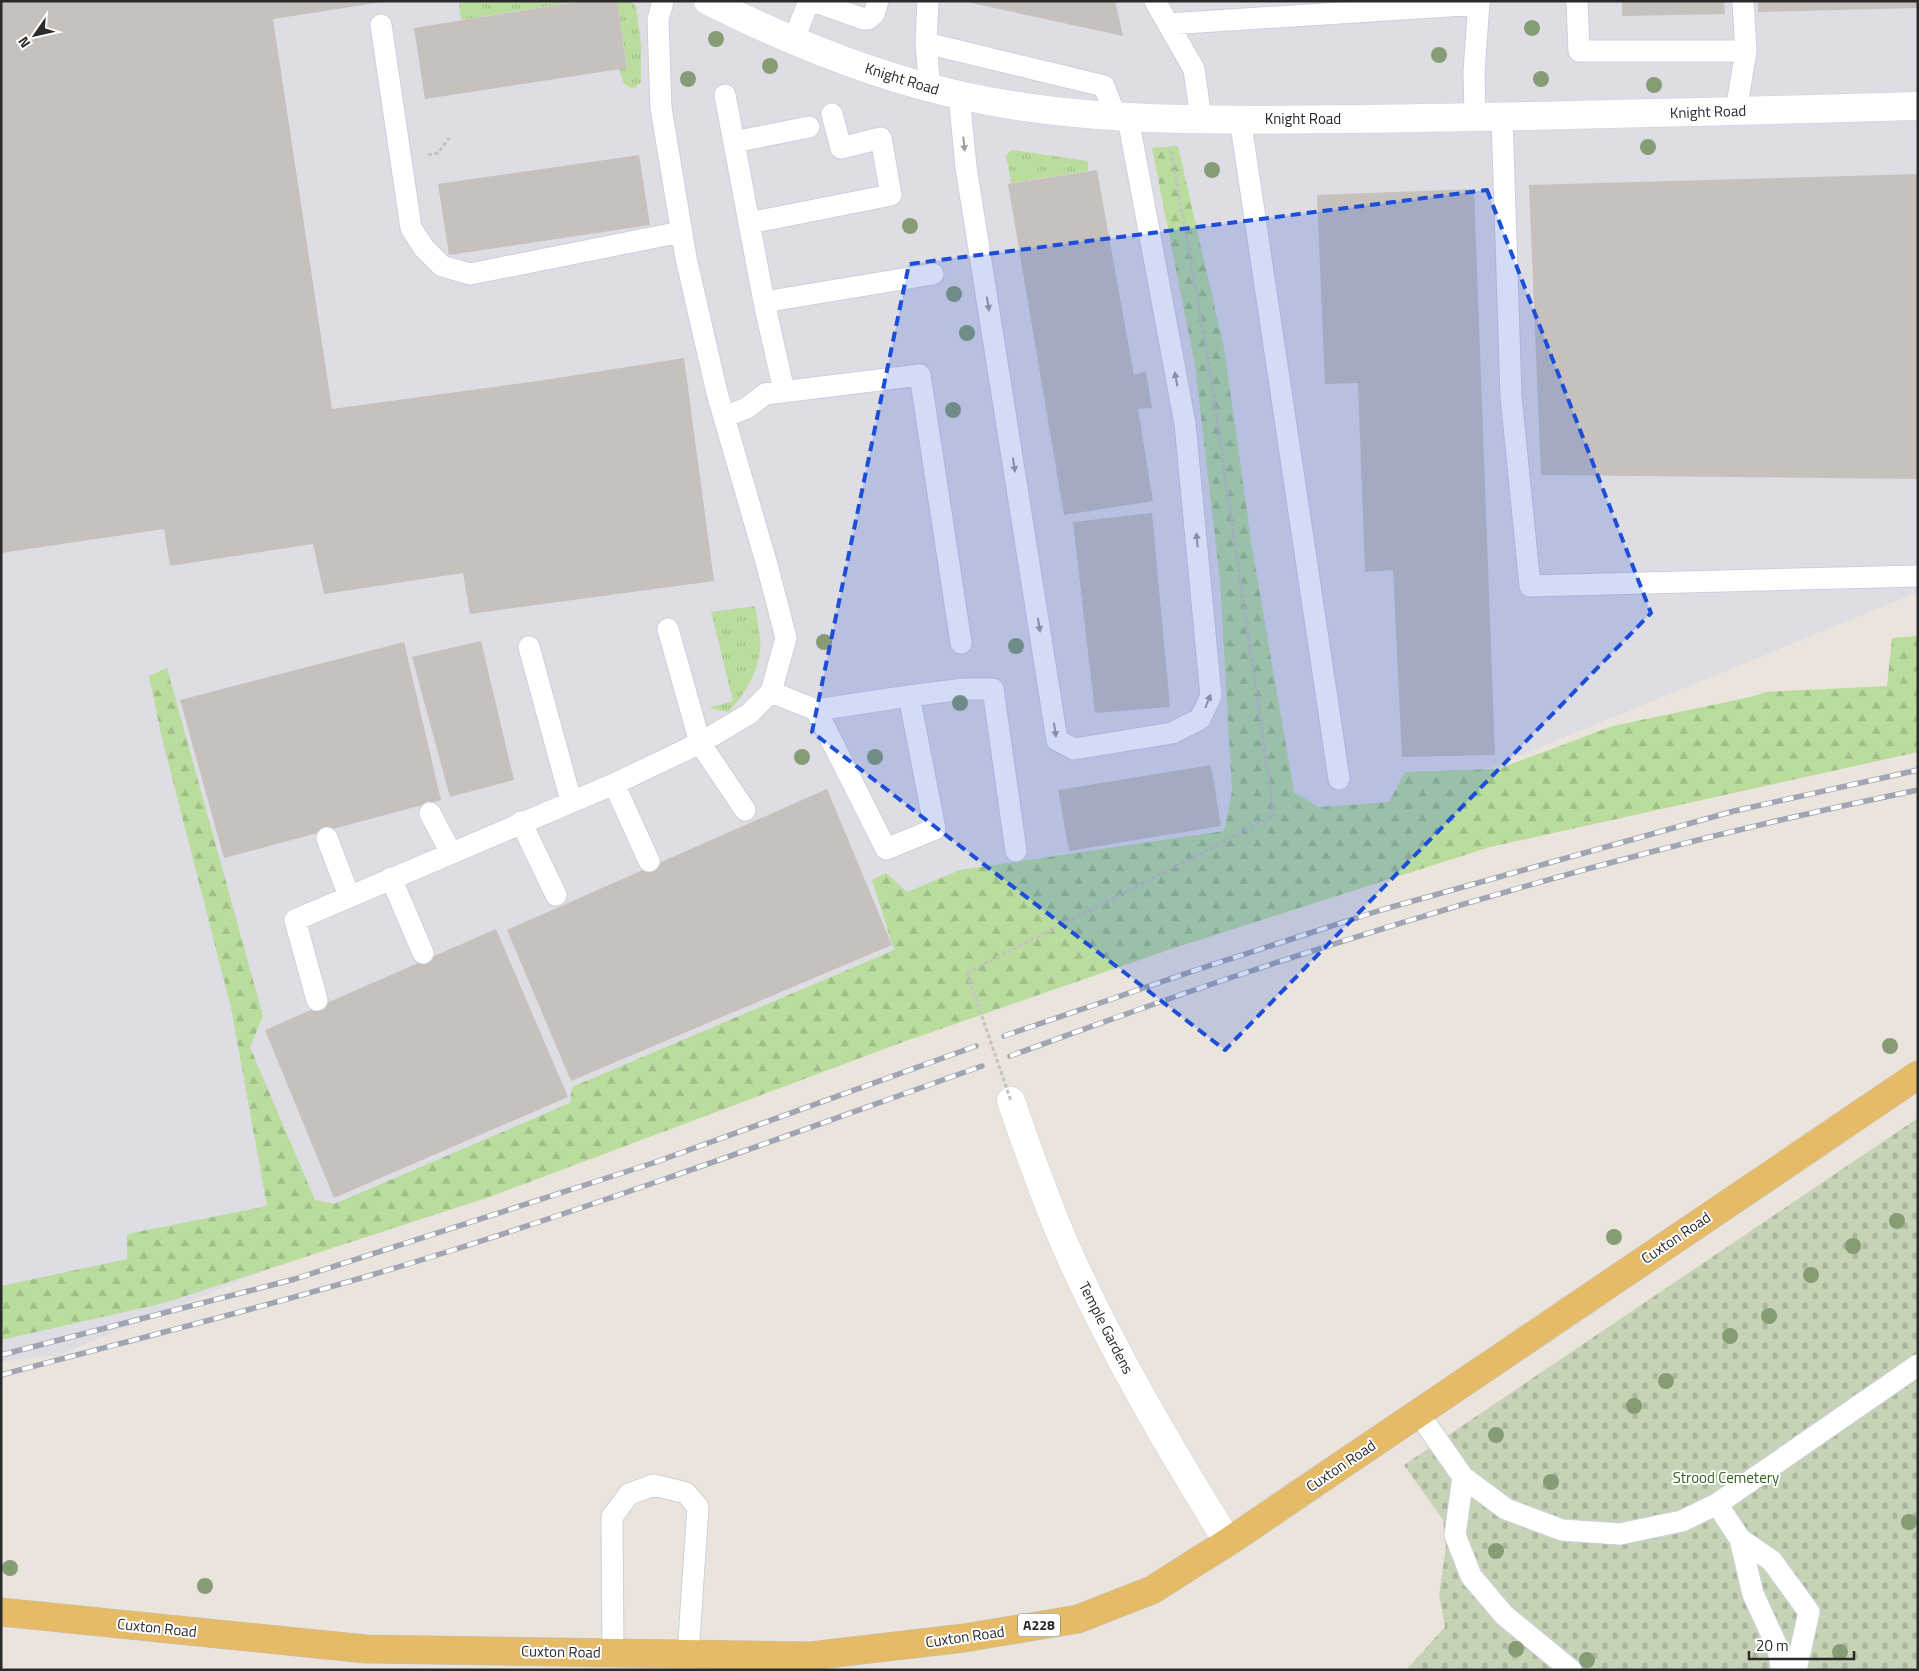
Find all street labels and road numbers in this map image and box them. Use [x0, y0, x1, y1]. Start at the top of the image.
street label: Knight Road [862, 56, 942, 101]
street label: Knight Road [1669, 99, 1747, 124]
street label: Knight Road [1265, 107, 1341, 130]
street label: Cuxton Road [1636, 1206, 1715, 1269]
street label: Temple Gardens [1073, 1277, 1140, 1378]
street label: Cuxton Road [1301, 1434, 1380, 1497]
street label: Cuxton Road [116, 1612, 198, 1643]
road number: A228 [1018, 1614, 1060, 1636]
street label: Cuxton Road [924, 1620, 1006, 1653]
street label: Cuxton Road [521, 1639, 601, 1664]

